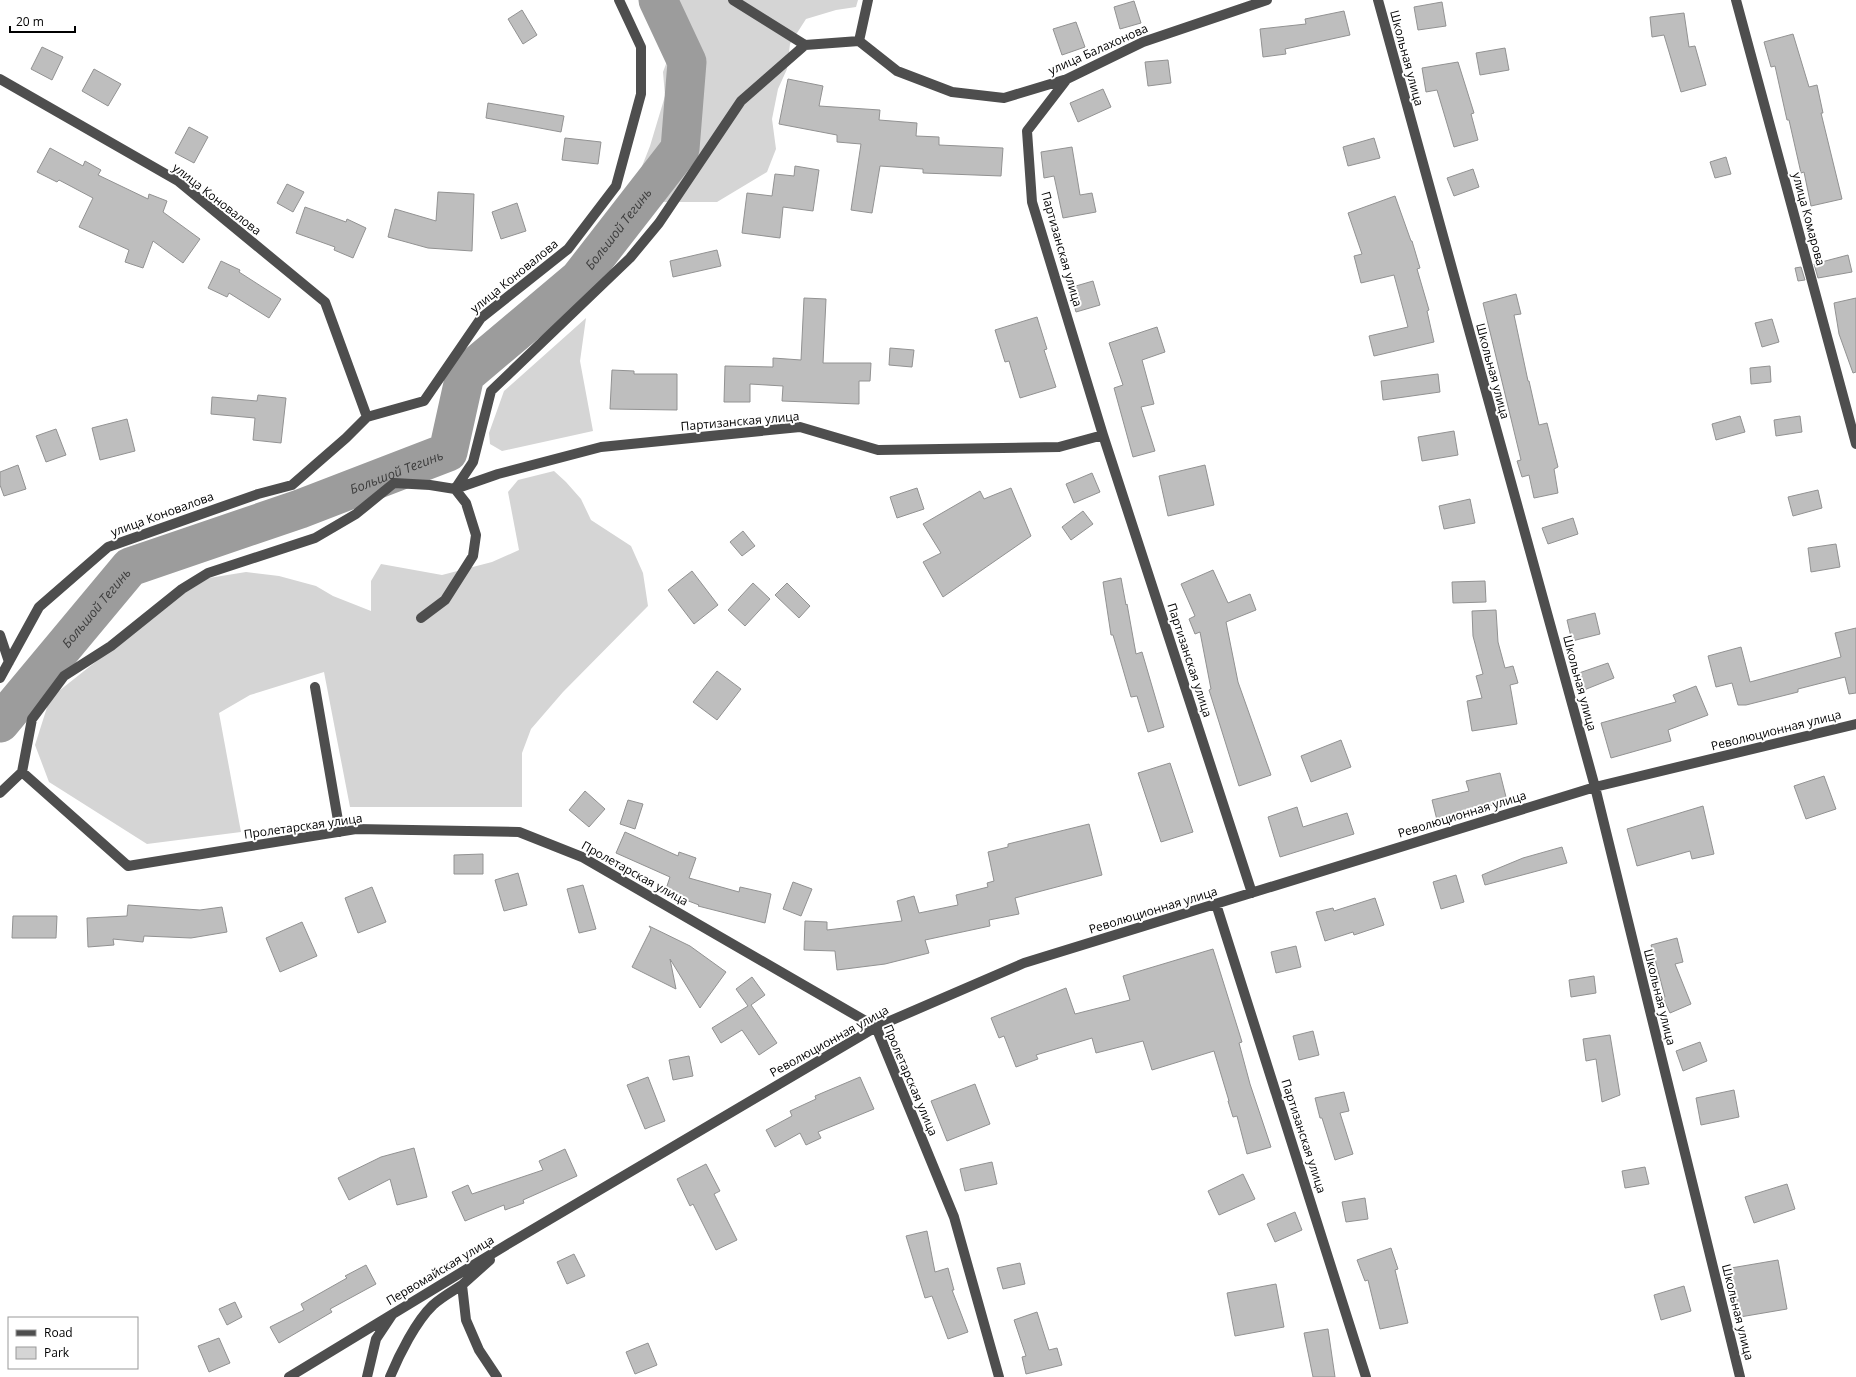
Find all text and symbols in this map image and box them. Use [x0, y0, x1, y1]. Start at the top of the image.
scale bar [10, 8, 75, 34]
street label: Школьная улица [1386, 8, 1428, 108]
text: 20 m [16, 13, 44, 30]
street label: улица Балахонова [1046, 19, 1150, 79]
street label: улица Коновалова [169, 159, 265, 239]
street label: улица Комарова [1788, 170, 1830, 268]
water label: Большой Тегинь [581, 184, 656, 273]
street label: Партизанская улица [1037, 189, 1087, 309]
street label: улица Коновалова [467, 235, 561, 317]
street label: Школьная улица [1472, 321, 1514, 421]
street label: Партизанская улица [680, 407, 800, 435]
water label: Большой Тегинь [347, 446, 446, 498]
street label: улица Коновалова [108, 487, 216, 541]
water label: Большой Тегинь [57, 564, 135, 652]
street label: Партизанская улица [1164, 601, 1216, 719]
street label: Школьная улица [1559, 633, 1601, 733]
street label: Революционная улица [1709, 706, 1843, 754]
street label: Революционная улица [1396, 786, 1528, 842]
street label: Пролетарская улица [243, 809, 363, 843]
street label: Пролетарская улица [579, 837, 691, 909]
street label: Революционная улица [1087, 882, 1219, 938]
street label: Школьная улица [1640, 947, 1680, 1047]
street label: Революционная улица [766, 1001, 892, 1081]
street label: Пролетарская улица [880, 1022, 942, 1138]
street label: Партизанская улица [1278, 1077, 1330, 1195]
street label: Первомайская улица [383, 1231, 497, 1309]
street label: Школьная улица [1718, 1262, 1758, 1362]
legend [8, 1317, 138, 1369]
text: Road [44, 1324, 73, 1341]
text: Park [44, 1344, 70, 1361]

